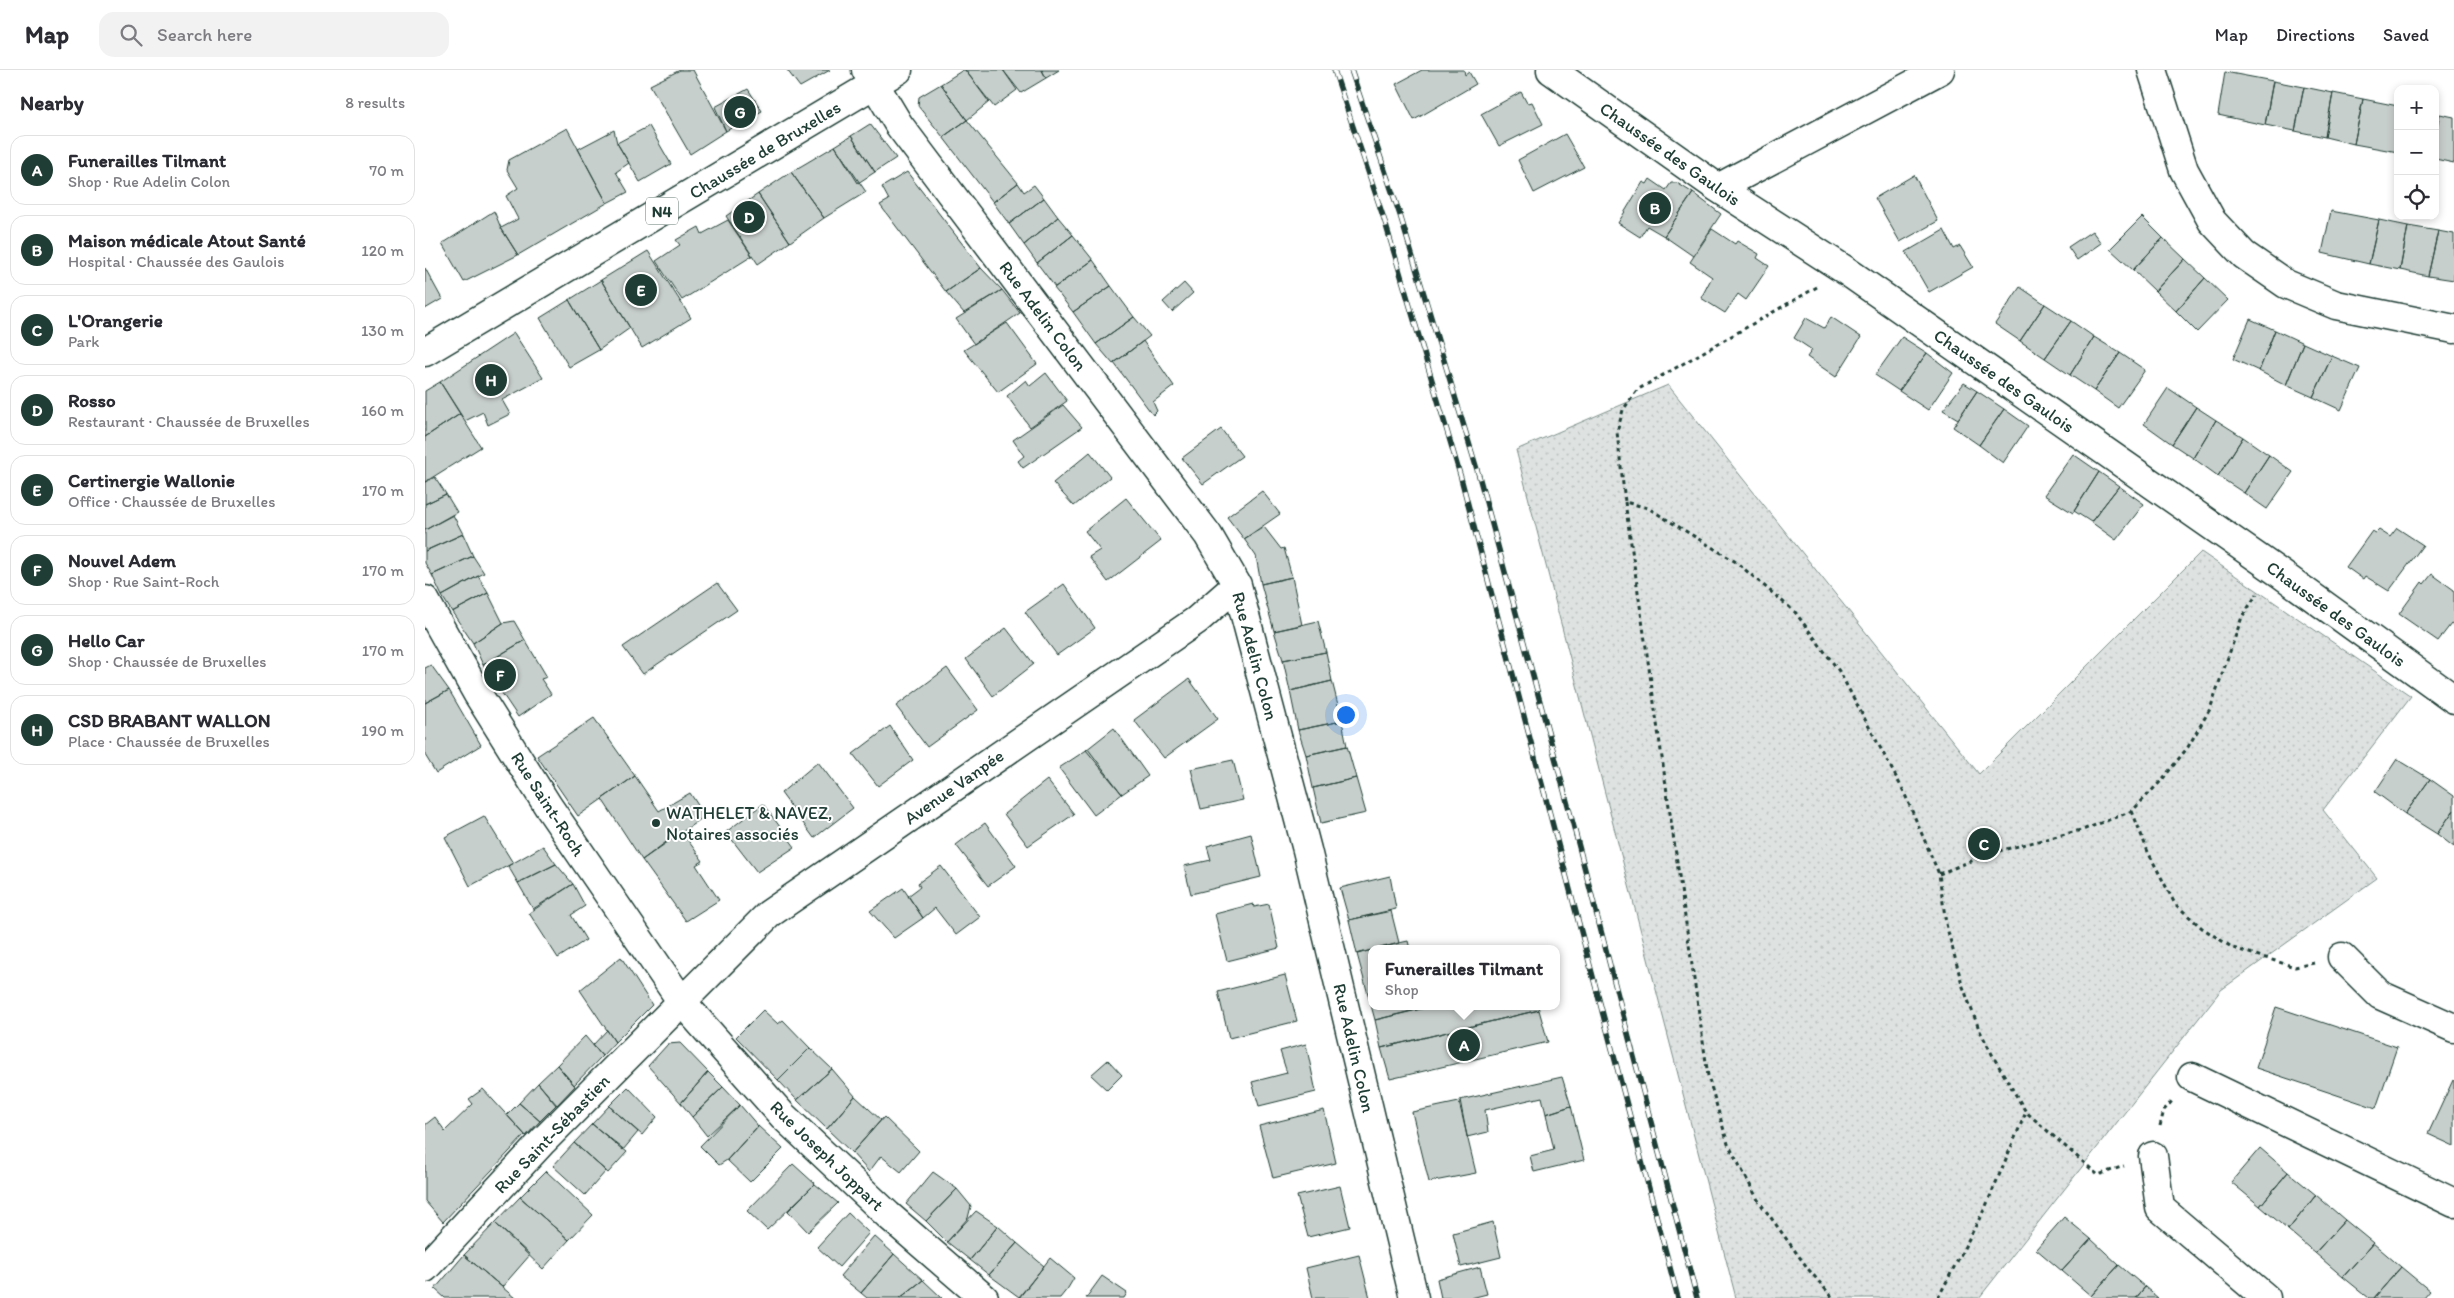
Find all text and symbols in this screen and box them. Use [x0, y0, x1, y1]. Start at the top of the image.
search box [99, 12, 449, 57]
text: Map [25, 20, 69, 49]
icon: search [117, 21, 145, 49]
text: Search here [157, 23, 252, 46]
text: Map [2215, 24, 2248, 46]
text: Directions [2276, 24, 2355, 46]
text: Saved [2383, 24, 2429, 46]
map controls [2394, 85, 2439, 220]
button: + [2394, 85, 2439, 130]
text: Nearby [20, 90, 84, 115]
text: 8 results [345, 93, 405, 112]
pin: G [724, 93, 756, 131]
street label: Chaussée de Bruxelles [685, 96, 845, 204]
street label: Chaussée des Gaulois [1595, 97, 1745, 211]
button: − [2394, 130, 2439, 175]
text: Funerailles Tilmant [68, 149, 226, 172]
text: A [32, 161, 42, 180]
text: 70 m [369, 161, 404, 180]
text: Shop · Rue Adelin Colon [68, 172, 230, 191]
button: locate [2394, 175, 2439, 220]
pin: B [1639, 189, 1671, 227]
road number: N4 [646, 198, 678, 224]
pin: D [733, 198, 765, 236]
text: Maison médicale Atout Santé [68, 229, 306, 252]
text: B [32, 241, 42, 260]
text: 120 m [361, 241, 404, 260]
text: Hospital · Chaussée des Gaulois [68, 252, 284, 271]
street label: Rue Adelin Colon [994, 257, 1092, 376]
pin: E [625, 271, 657, 309]
text: L'Orangerie [68, 309, 163, 332]
text: C [32, 321, 42, 340]
text: 130 m [361, 321, 404, 340]
street label: Chaussée des Gaulois [1929, 324, 2079, 438]
text: Park [68, 332, 99, 351]
pin: H [475, 361, 507, 399]
text: Rosso [68, 389, 116, 412]
text: D [32, 401, 42, 420]
text: 160 m [361, 401, 404, 420]
text: Restaurant · Chaussée de Bruxelles [68, 412, 310, 431]
text: Certinergie Wallonie [68, 469, 235, 492]
text: E [33, 481, 41, 500]
text: 170 m [362, 481, 404, 500]
text: Office · Chaussée de Bruxelles [68, 492, 275, 511]
text: Nouvel Adem [68, 549, 176, 572]
street label: Chaussée des Gaulois [2262, 556, 2410, 672]
text: F [33, 561, 41, 580]
text: 170 m [362, 561, 404, 580]
text: Shop · Rue Saint-Roch [68, 572, 219, 591]
street label: Rue Adelin Colon [1227, 589, 1283, 723]
text: Hello Car [68, 629, 145, 652]
text: G [31, 641, 43, 660]
text: 170 m [362, 641, 404, 660]
text: Shop · Chaussée de Bruxelles [68, 652, 267, 671]
pin: F [484, 656, 516, 694]
your location [1333, 702, 1359, 728]
text: CSD BRABANT WALLON [68, 709, 271, 732]
text: H [31, 721, 43, 740]
text: 190 m [361, 721, 404, 740]
text: Place · Chaussée de Bruxelles [68, 732, 270, 751]
street label: Avenue Vanpée [900, 745, 1008, 829]
street label: Rue Saint-Roch [506, 748, 590, 861]
place label: WATHELET & NAVEZ, Notaires associés [666, 802, 832, 845]
marker: WATHELET & NAVEZ, Notaires associés [650, 817, 662, 829]
pin: C [1968, 825, 2000, 863]
popup [1368, 945, 1560, 1010]
text: Funerailles Tilmant [1385, 957, 1543, 980]
text: Shop [1385, 980, 1419, 999]
street label: Rue Adelin Colon [1328, 981, 1380, 1115]
pin: A [1448, 1026, 1480, 1064]
street label: Rue Saint-Sébastien [489, 1070, 615, 1198]
street label: Rue Joseph Joppart [766, 1096, 889, 1216]

